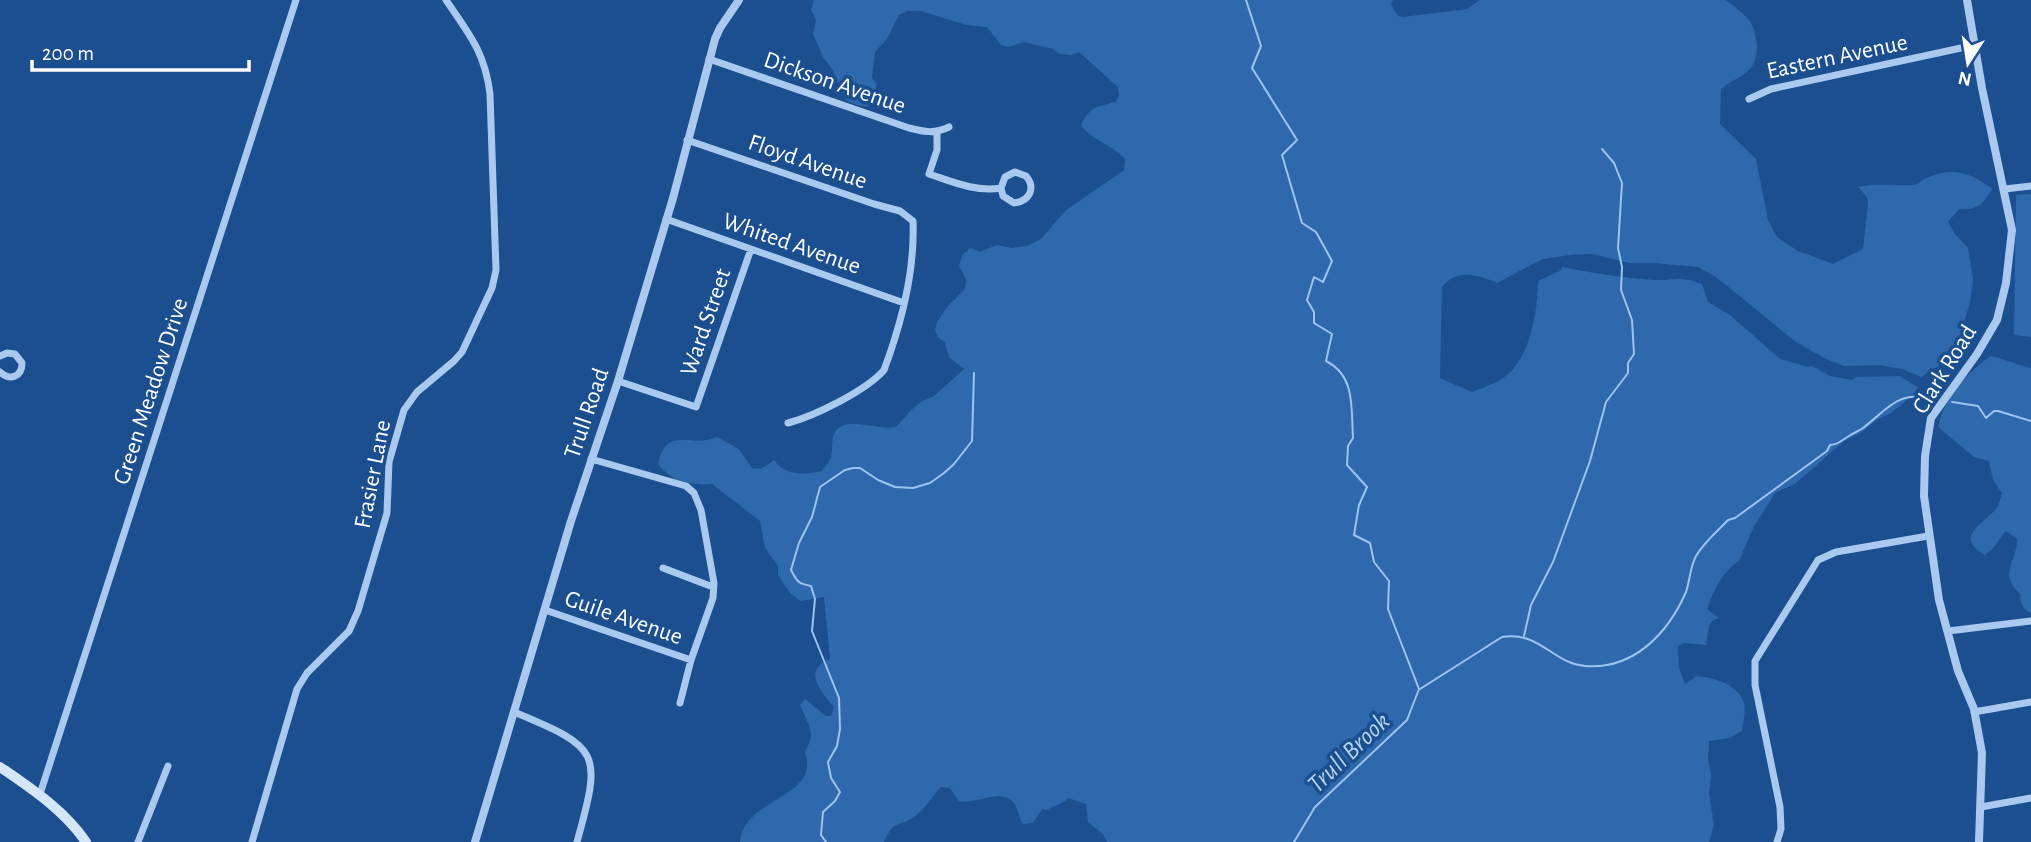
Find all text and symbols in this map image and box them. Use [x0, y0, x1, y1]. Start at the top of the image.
scale bar [32, 28, 248, 72]
north arrow [1933, 28, 2003, 98]
street label: Eastern Avenue [1765, 30, 1910, 84]
text: 200 m [42, 43, 94, 64]
street label: Dickson Avenue [761, 47, 909, 118]
text: N [1956, 67, 1973, 89]
street label: Floyd Avenue [745, 130, 870, 193]
street label: Whited Avenue [720, 209, 864, 279]
street label: Ward Street [676, 265, 736, 379]
street label: Green Meadow Drive [109, 295, 192, 488]
street label: Clark Road [1908, 321, 1981, 418]
street label: Trull Road [560, 365, 614, 462]
street label: Frasier Lane [351, 418, 395, 530]
street label: Guile Avenue [562, 587, 686, 649]
water label: Trull Brook [1303, 708, 1395, 798]

